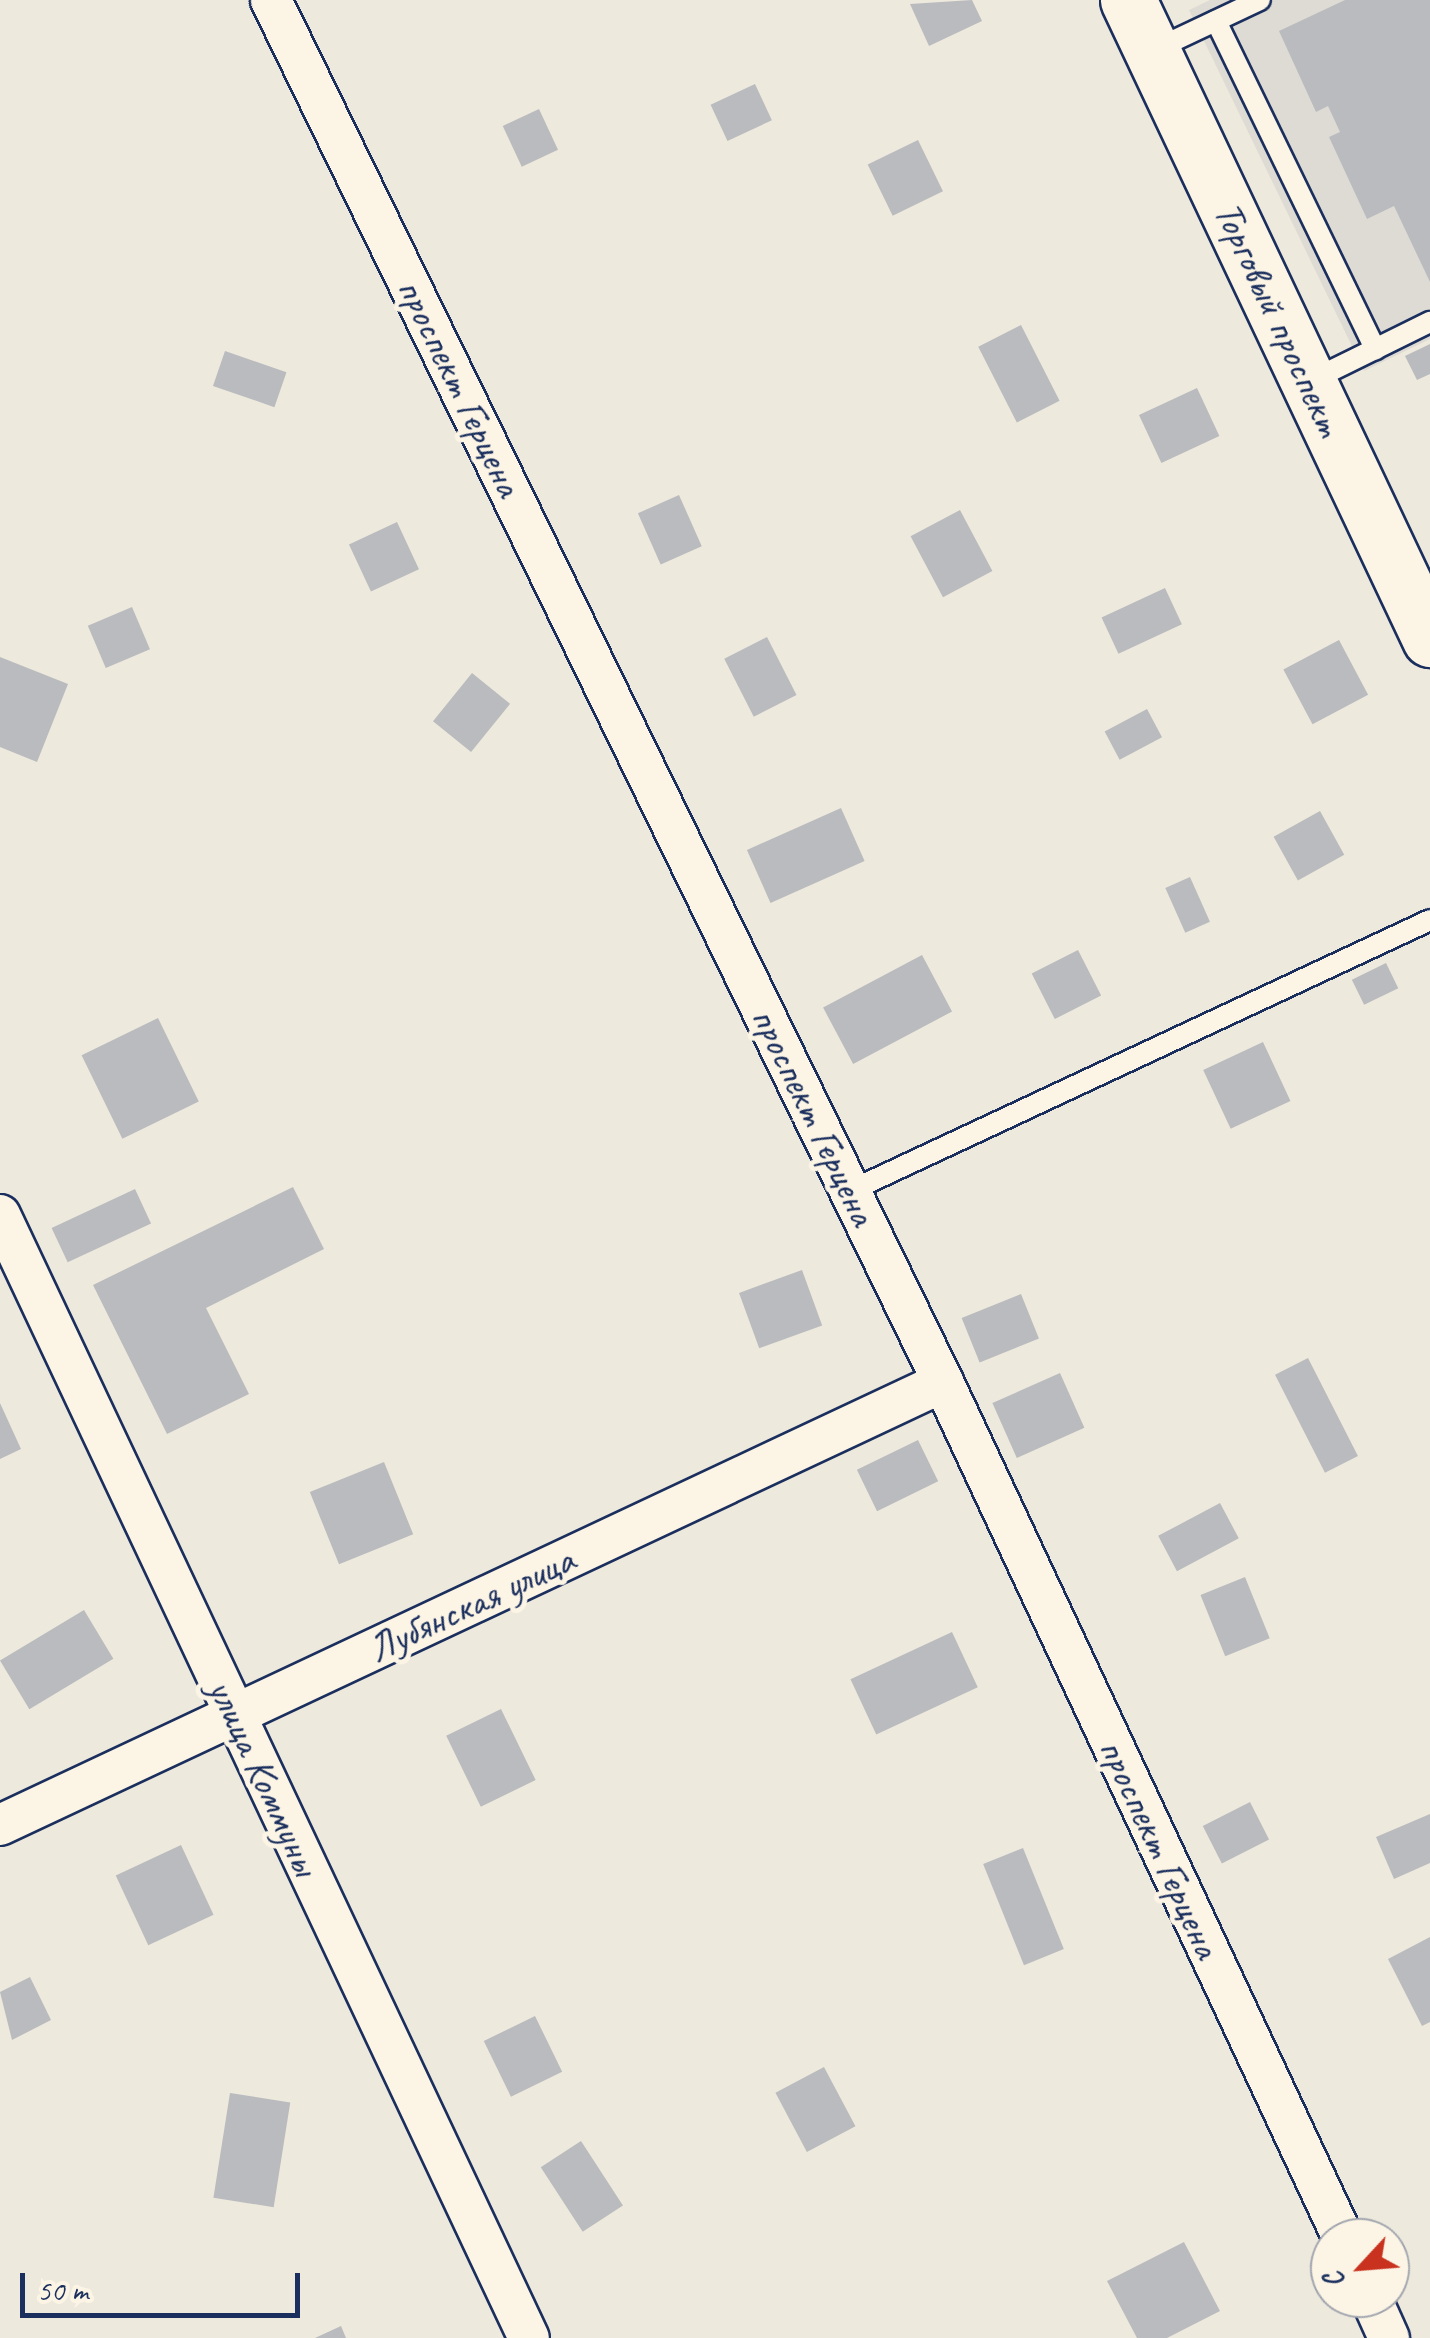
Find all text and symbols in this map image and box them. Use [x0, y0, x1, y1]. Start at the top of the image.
street label: Торговый проспект [1204, 194, 1354, 444]
street label: проспект Герцена [386, 270, 534, 504]
street label: проспект Герцена [740, 999, 888, 1233]
street label: Лубянская улица [359, 1535, 583, 1673]
street label: улица Коммуны [197, 1670, 331, 1884]
street label: проспект Герцена [1088, 1730, 1232, 1966]
north arrow [1310, 2218, 1410, 2318]
scale bar [25, 2253, 305, 2315]
text: С [1316, 2267, 1353, 2294]
text: 50 m [37, 2271, 88, 2309]

